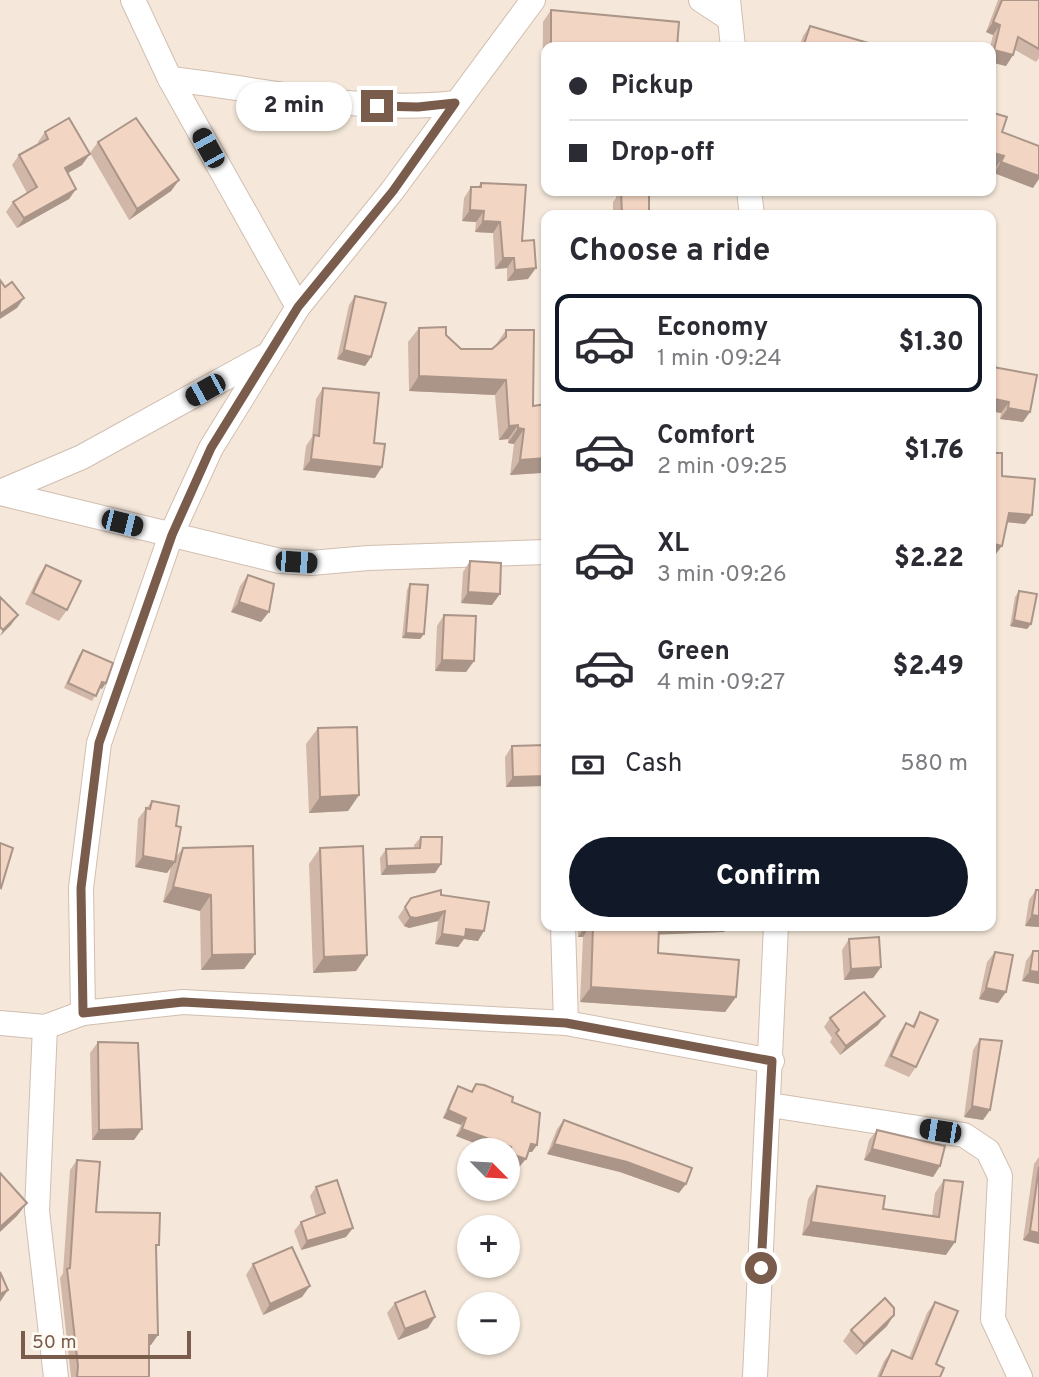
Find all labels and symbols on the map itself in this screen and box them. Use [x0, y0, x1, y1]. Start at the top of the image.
callout: 2 min [237, 82, 352, 130]
route end [361, 90, 393, 122]
car [189, 125, 228, 171]
car [182, 371, 229, 409]
car [100, 508, 145, 538]
car [275, 550, 318, 574]
car [918, 1117, 963, 1145]
north arrow [457, 1138, 520, 1200]
route start [745, 1252, 777, 1284]
scale bar [21, 1328, 191, 1360]

